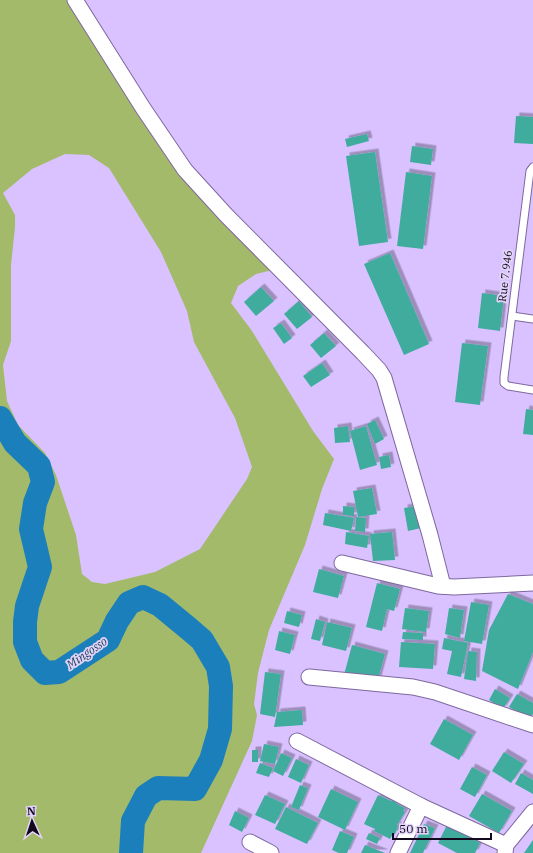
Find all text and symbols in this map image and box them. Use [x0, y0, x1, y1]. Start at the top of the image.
street label: Rue 7.946 [495, 249, 515, 303]
water label: Mingosso [63, 633, 110, 673]
north arrow [12, 801, 52, 841]
text: N [27, 804, 36, 818]
scale bar [393, 815, 491, 841]
text: 50 m [399, 821, 428, 836]

